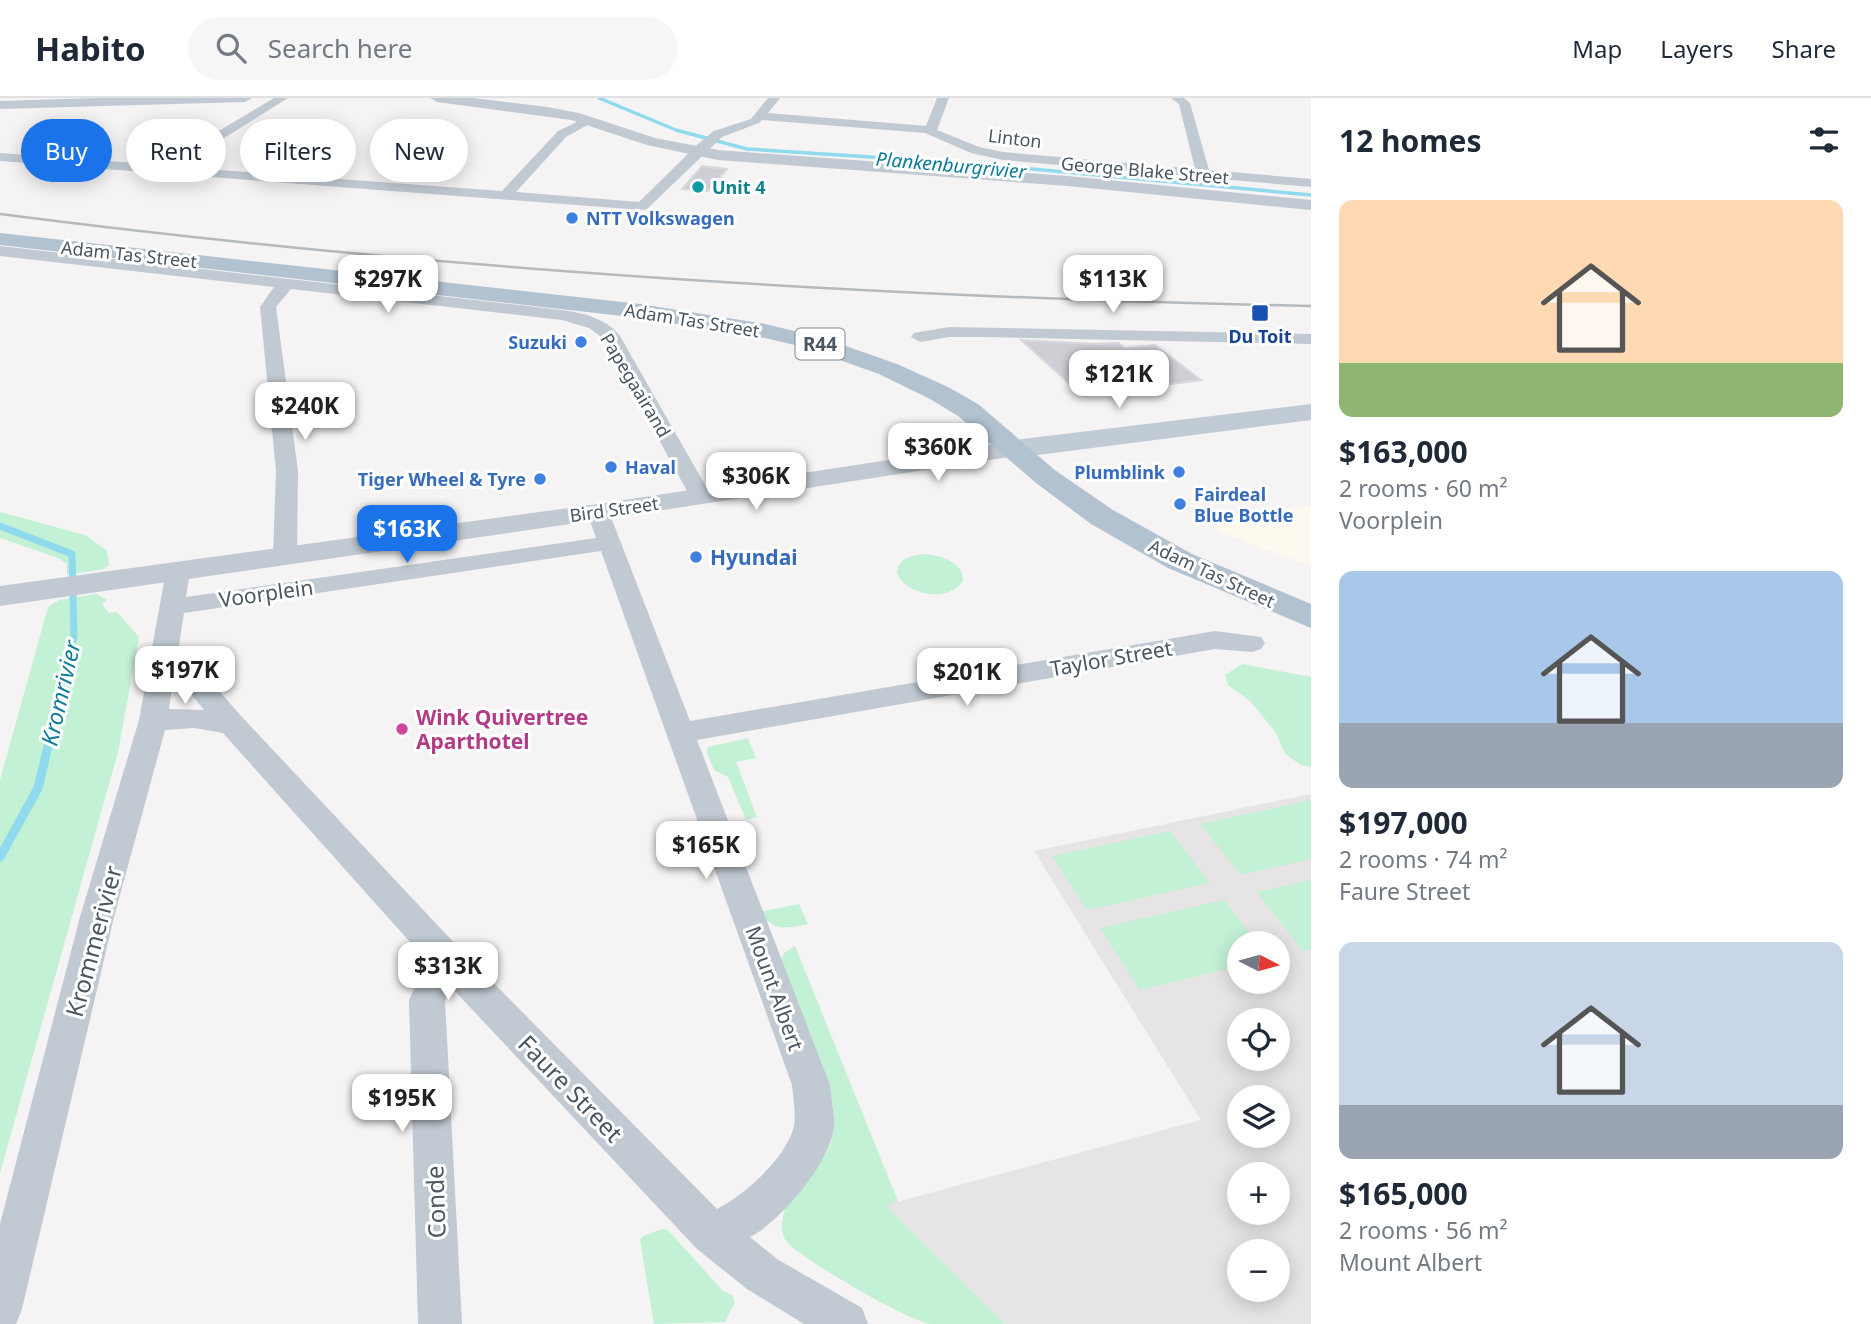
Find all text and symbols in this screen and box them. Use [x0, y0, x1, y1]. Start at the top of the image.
search box [188, 17, 678, 80]
text: Habito [35, 26, 146, 71]
icon: search [212, 29, 250, 67]
text: Search here [268, 30, 412, 66]
text: Map [1572, 32, 1622, 65]
text: Layers [1660, 32, 1734, 65]
text: Share [1772, 32, 1836, 65]
chip: Buy [21, 119, 112, 182]
chip: Rent [126, 119, 226, 182]
chip: Filters [240, 119, 356, 182]
chip: New [370, 119, 468, 182]
text: 12 homes [1339, 120, 1482, 161]
icon: filters [1805, 121, 1843, 159]
street label: Linton [987, 123, 1043, 153]
water label: Plankenburgrivier [875, 145, 1029, 185]
street label: George Blake Street [1060, 151, 1230, 189]
place label: Unit 4 [712, 175, 765, 199]
marker: Unit 4 [690, 179, 706, 195]
place label: NTT Volkswagen [586, 206, 735, 230]
marker: NTT Volkswagen [564, 210, 580, 226]
street label: Adam Tas Street [60, 235, 199, 273]
icon: home [1528, 245, 1654, 371]
pin: $297K [339, 256, 437, 315]
pin: $113K [1064, 256, 1162, 315]
text: $297K [354, 262, 422, 294]
text: $113K [1079, 262, 1147, 294]
street label: Adam Tas Street [623, 297, 762, 343]
marker: Du Toit [1250, 303, 1270, 323]
place label: Du Toit [1228, 324, 1292, 348]
street label: Papegaairand [595, 328, 677, 442]
road number: R44 [796, 328, 844, 360]
place label: Suzuki [508, 330, 567, 354]
marker: Suzuki [573, 334, 589, 350]
pin: $121K [1070, 350, 1168, 410]
text: $121K [1085, 357, 1153, 389]
pin: $240K [256, 382, 354, 442]
text: $240K [271, 389, 339, 421]
pin: $360K [889, 424, 987, 483]
text: $360K [904, 430, 972, 462]
text: $163,000 [1339, 431, 1468, 472]
pin: $306K [707, 452, 805, 512]
place label: Haval [625, 455, 676, 479]
marker: Haval [603, 459, 619, 475]
text: $306K [722, 459, 790, 491]
place label: Plumblink [1074, 460, 1166, 484]
marker: Plumblink [1171, 464, 1187, 480]
place label: Tiger Wheel & Tyre [358, 467, 526, 491]
marker: Tiger Wheel & Tyre [532, 471, 548, 487]
text: 2 rooms · 60 m² [1339, 472, 1508, 504]
place label: Fairdeal Blue Bottle [1194, 482, 1293, 527]
street label: Bird Street [568, 491, 660, 527]
marker: Fairdeal Blue Bottle [1172, 496, 1188, 512]
text: Voorplein [1339, 504, 1443, 536]
pin: $163K [358, 505, 456, 565]
text: $163K [373, 512, 441, 544]
street label: Adam Tas Street [1145, 533, 1279, 613]
place label: Hyundai [710, 543, 798, 571]
marker: Hyundai [688, 549, 704, 565]
street label: Voorplein [217, 573, 315, 613]
icon: home [1528, 616, 1654, 742]
street label: Taylor Street [1048, 633, 1175, 682]
water label: Kromrivier [32, 636, 88, 749]
pin: $197K [136, 646, 234, 706]
pin: $201K [918, 648, 1016, 708]
text: $197K [151, 653, 219, 685]
text: $201K [933, 655, 1001, 687]
place label: Wink Quivertree Aparthotel [416, 703, 588, 755]
marker: Wink Quivertree Aparthotel [394, 721, 410, 737]
text: $197,000 [1339, 802, 1468, 843]
pin: $165K [657, 822, 755, 881]
text: $165K [672, 828, 740, 860]
text: 2 rooms · 74 m² [1339, 843, 1508, 875]
street label: Krommerivier [57, 862, 129, 1020]
text: Faure Street [1339, 875, 1470, 907]
street label: Mount Albert [740, 922, 811, 1055]
north arrow [1227, 931, 1290, 994]
map controls [1227, 931, 1290, 1302]
pin: $313K [399, 942, 497, 1002]
text: $313K [414, 949, 482, 981]
icon: home [1528, 987, 1654, 1113]
button: locate [1227, 1008, 1290, 1071]
street label: Faure Street [512, 1027, 631, 1149]
pin: $195K [353, 1074, 451, 1134]
text: $195K [368, 1081, 436, 1113]
button: layers [1227, 1085, 1290, 1148]
button: + [1227, 1162, 1290, 1225]
street label: Conde [417, 1165, 453, 1239]
text: $165,000 [1339, 1173, 1468, 1214]
text: 2 rooms · 56 m² [1339, 1214, 1508, 1246]
button: − [1227, 1239, 1290, 1302]
text: Mount Albert [1339, 1246, 1482, 1278]

